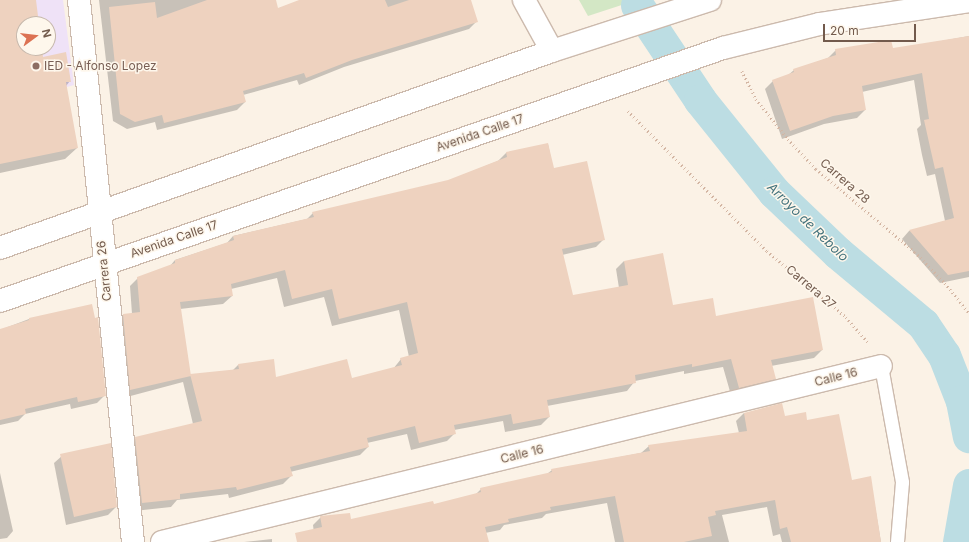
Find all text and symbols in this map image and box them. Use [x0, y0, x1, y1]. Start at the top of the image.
north arrow [16, 16, 56, 56]
scale bar [825, 16, 918, 42]
text: 20 m [830, 23, 859, 38]
text: N [39, 27, 54, 39]
place label: IED - Alfonso Lopez [44, 59, 157, 73]
marker: IED - Alfonso Lopez [31, 61, 41, 71]
street label: Avenida Calle 17 [434, 111, 526, 155]
street label: Carrera 28 [817, 156, 873, 206]
water label: Arroyo de Rebolo [764, 179, 852, 265]
street label: Avenida Calle 17 [128, 217, 220, 261]
street label: Carrera 26 [94, 240, 114, 302]
street label: Carrera 27 [783, 262, 839, 312]
street label: Calle 16 [813, 365, 859, 389]
street label: Calle 16 [499, 442, 545, 466]

